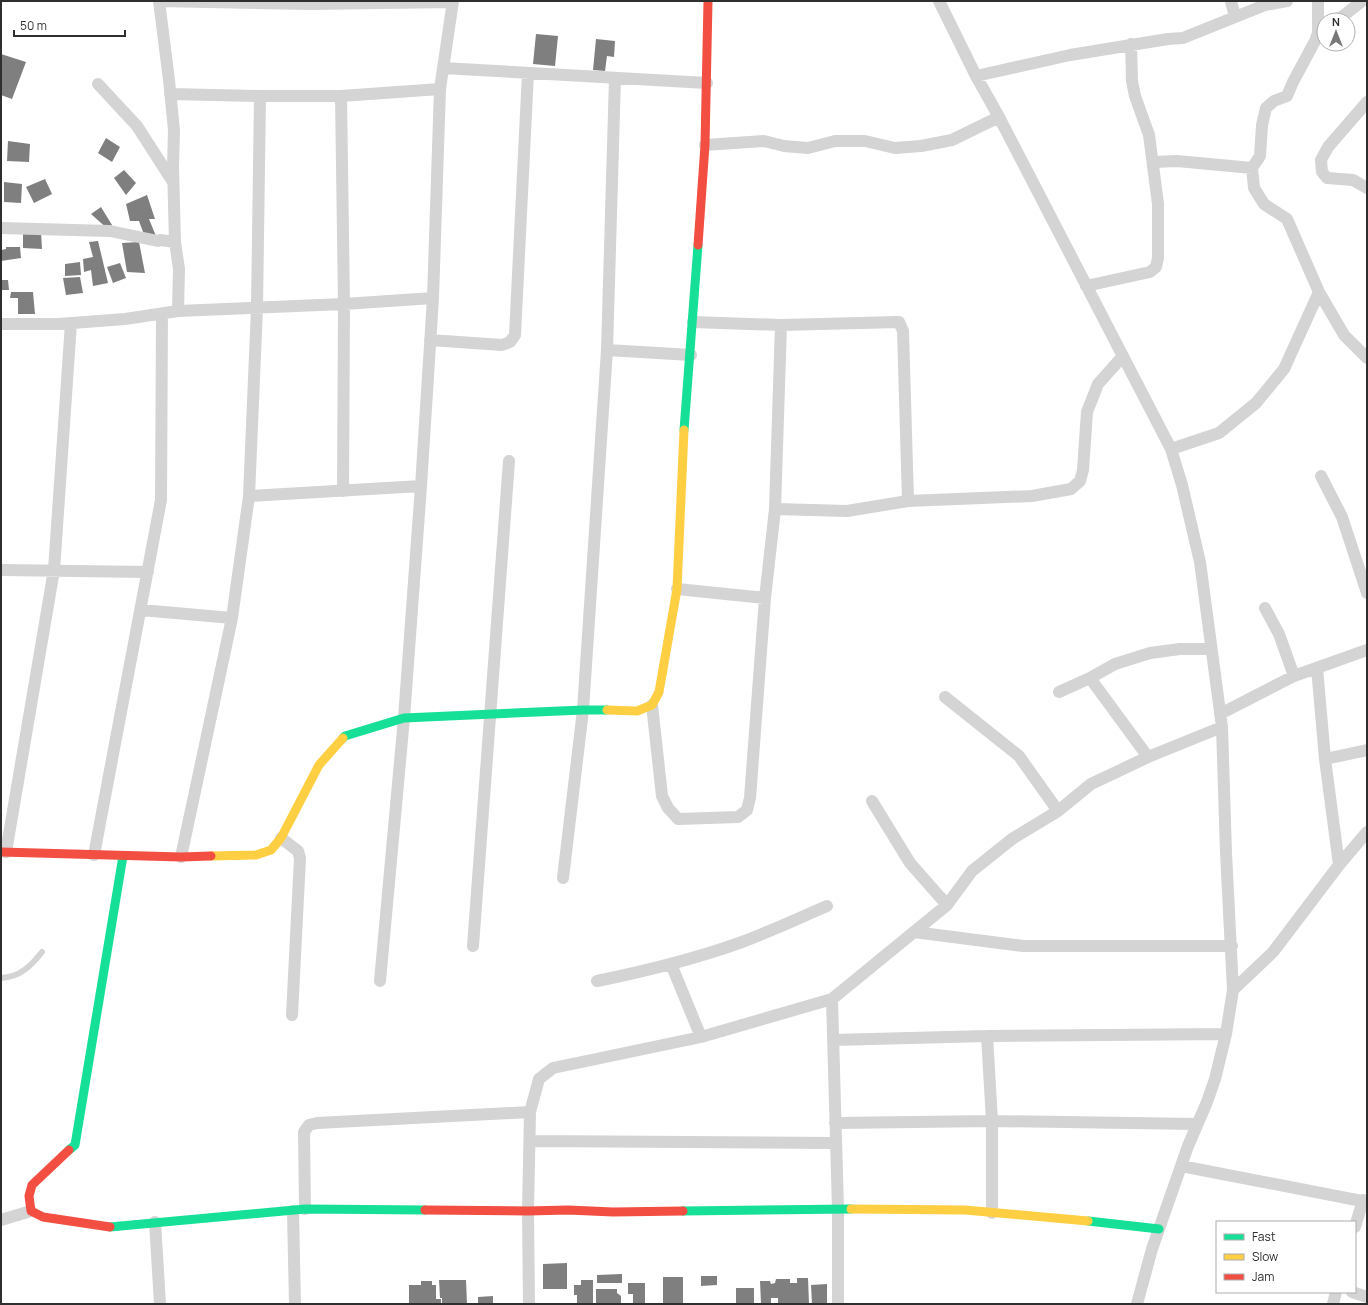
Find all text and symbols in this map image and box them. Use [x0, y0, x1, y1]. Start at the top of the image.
scale bar [14, 12, 125, 38]
north arrow [1316, 12, 1356, 52]
text: N [1332, 14, 1340, 29]
text: 50 m [20, 17, 47, 34]
legend [1216, 1221, 1356, 1293]
text: Fast [1252, 1228, 1276, 1245]
text: Slow [1252, 1248, 1278, 1265]
text: Jam [1252, 1268, 1274, 1285]

